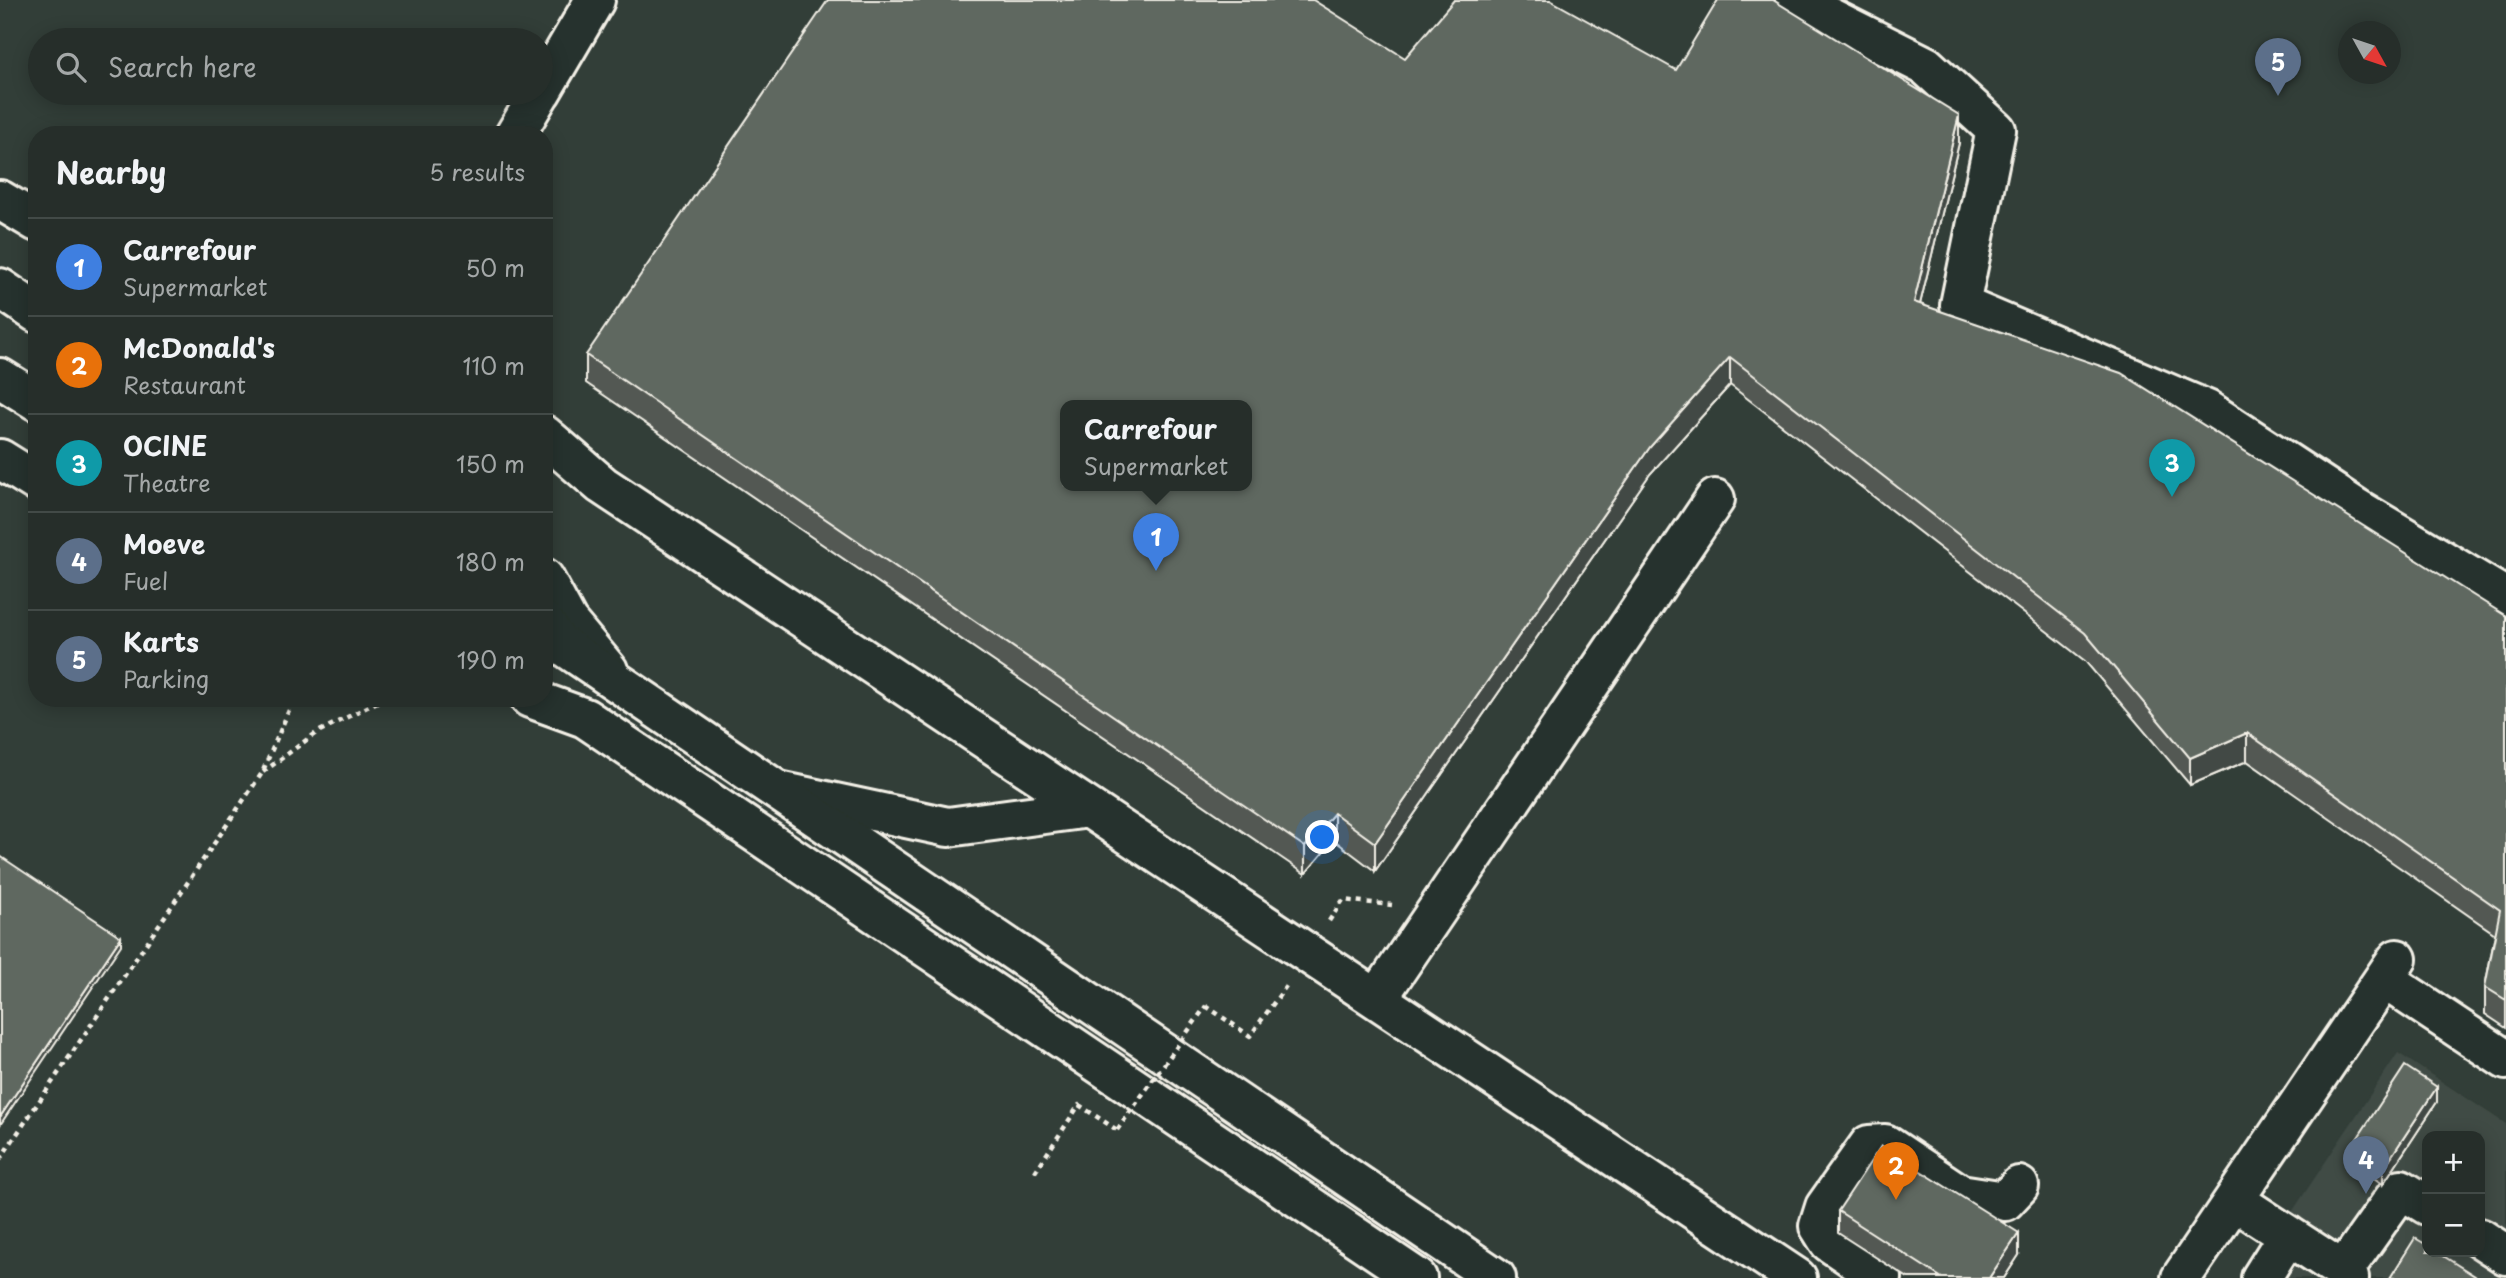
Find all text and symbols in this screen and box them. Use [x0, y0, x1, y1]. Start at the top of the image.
north arrow [2338, 21, 2401, 84]
search box [28, 28, 553, 105]
pin: 5 [2255, 38, 2301, 96]
text: Search here [108, 47, 257, 86]
icon: search [52, 48, 90, 86]
text: Nearby [56, 149, 166, 194]
text: 5 results [429, 154, 525, 189]
text: Carrefour [123, 230, 256, 269]
text: 1 [74, 250, 85, 285]
text: 50 m [465, 250, 525, 285]
text: Supermarket [123, 269, 267, 304]
text: McDonald's [123, 328, 275, 367]
text: 2 [71, 348, 87, 383]
text: 110 m [463, 348, 525, 383]
text: Restaurant [123, 367, 246, 402]
popup [1060, 400, 1252, 491]
text: Carrefour [1084, 409, 1217, 448]
text: OCINE [123, 426, 207, 465]
pin: 3 [2149, 439, 2195, 497]
text: 3 [71, 446, 87, 481]
text: 150 m [456, 446, 525, 481]
text: Supermarket [1084, 448, 1228, 483]
text: Theatre [123, 465, 210, 500]
pin: 1 [1133, 513, 1179, 571]
text: Moeve [123, 524, 205, 563]
text: 4 [71, 544, 87, 579]
text: 180 m [456, 544, 525, 579]
text: Fuel [123, 563, 168, 598]
text: Karts [123, 622, 199, 661]
text: 5 [72, 642, 86, 677]
text: 190 m [457, 642, 525, 677]
text: Parking [123, 661, 209, 696]
your location [1305, 820, 1339, 854]
map controls [2422, 1131, 2485, 1257]
button: + [2422, 1131, 2485, 1194]
pin: 4 [2343, 1136, 2389, 1194]
pin: 2 [1873, 1142, 1919, 1200]
button: − [2422, 1194, 2485, 1257]

